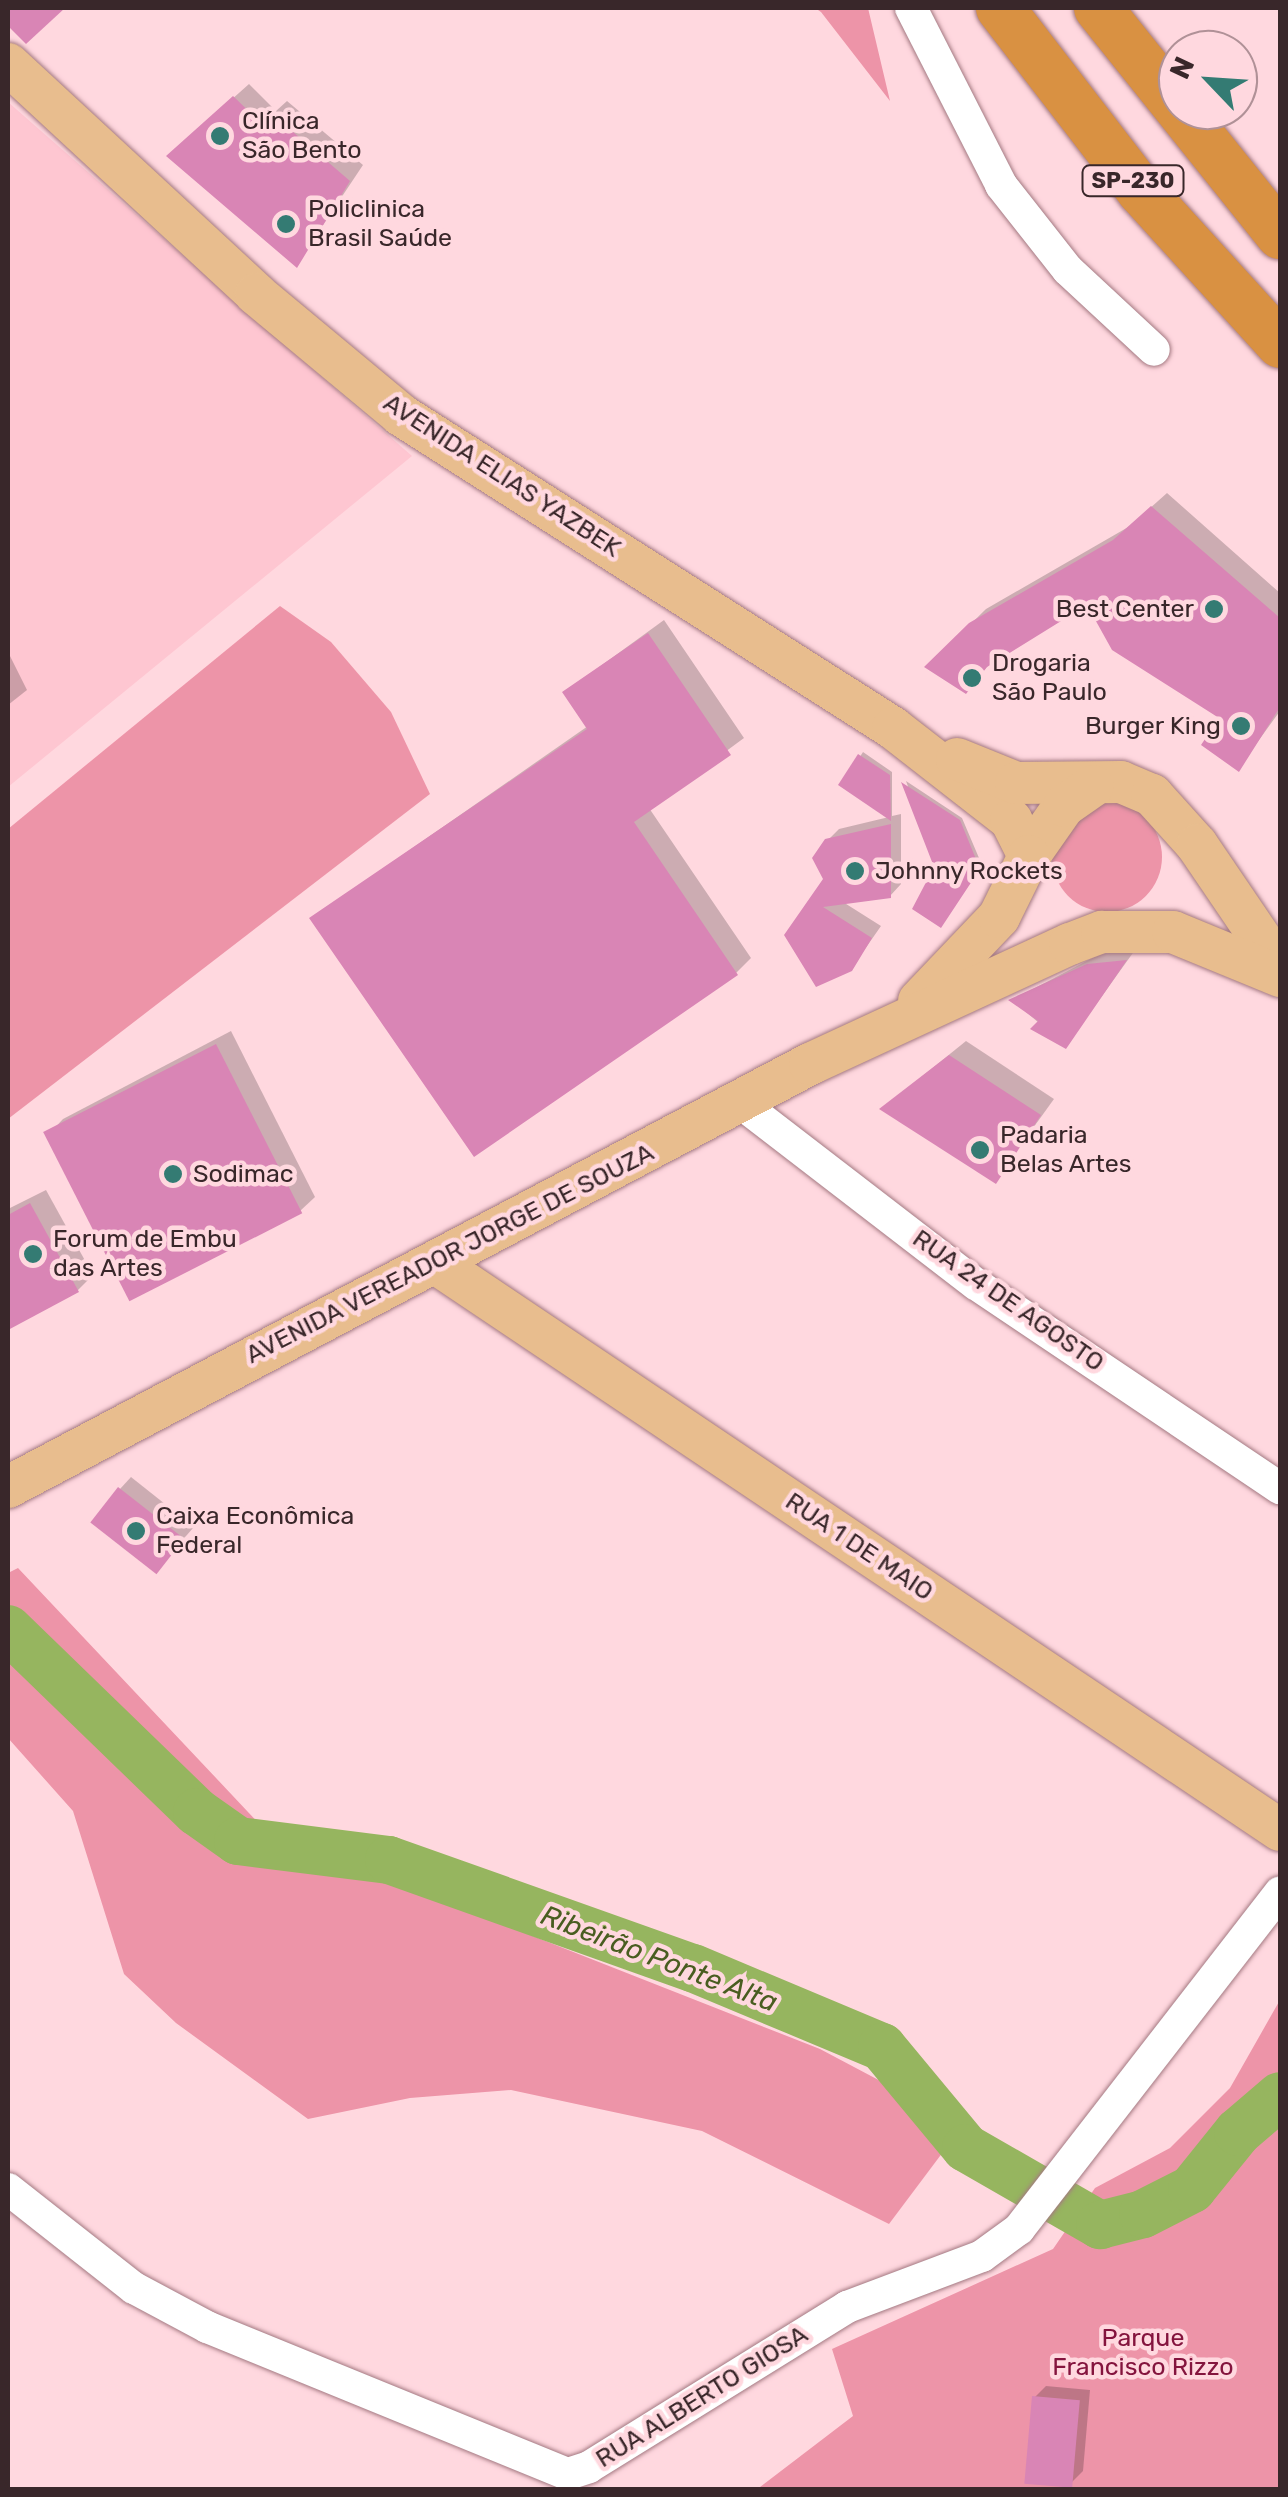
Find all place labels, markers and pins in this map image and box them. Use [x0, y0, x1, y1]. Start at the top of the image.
place label: Clínica São Bento [242, 107, 362, 166]
marker: Clínica São Bento [207, 123, 233, 149]
place label: Policlinica Brasil Saúde [308, 195, 452, 254]
marker: Policlinica Brasil Saúde [273, 211, 299, 237]
place label: Best Center [1056, 594, 1194, 624]
marker: Best Center [1203, 598, 1225, 620]
place label: Drogaria São Paulo [992, 649, 1107, 708]
marker: Drogaria São Paulo [961, 667, 983, 689]
place label: Burger King [1084, 711, 1221, 741]
marker: Burger King [1230, 715, 1252, 737]
place label: Johnny Rockets [875, 856, 1063, 886]
marker: Johnny Rockets [844, 860, 866, 882]
place label: Padaria Belas Artes [1000, 1121, 1132, 1180]
marker: Padaria Belas Artes [969, 1139, 991, 1161]
place label: Sodimac [193, 1159, 294, 1189]
marker: Sodimac [162, 1163, 184, 1185]
place label: Forum de Embu das Artes [53, 1225, 237, 1284]
marker: Forum de Embu das Artes [22, 1243, 44, 1265]
place label: Caixa Econômica Federal [156, 1502, 354, 1561]
marker: Caixa Econômica Federal [125, 1520, 147, 1542]

